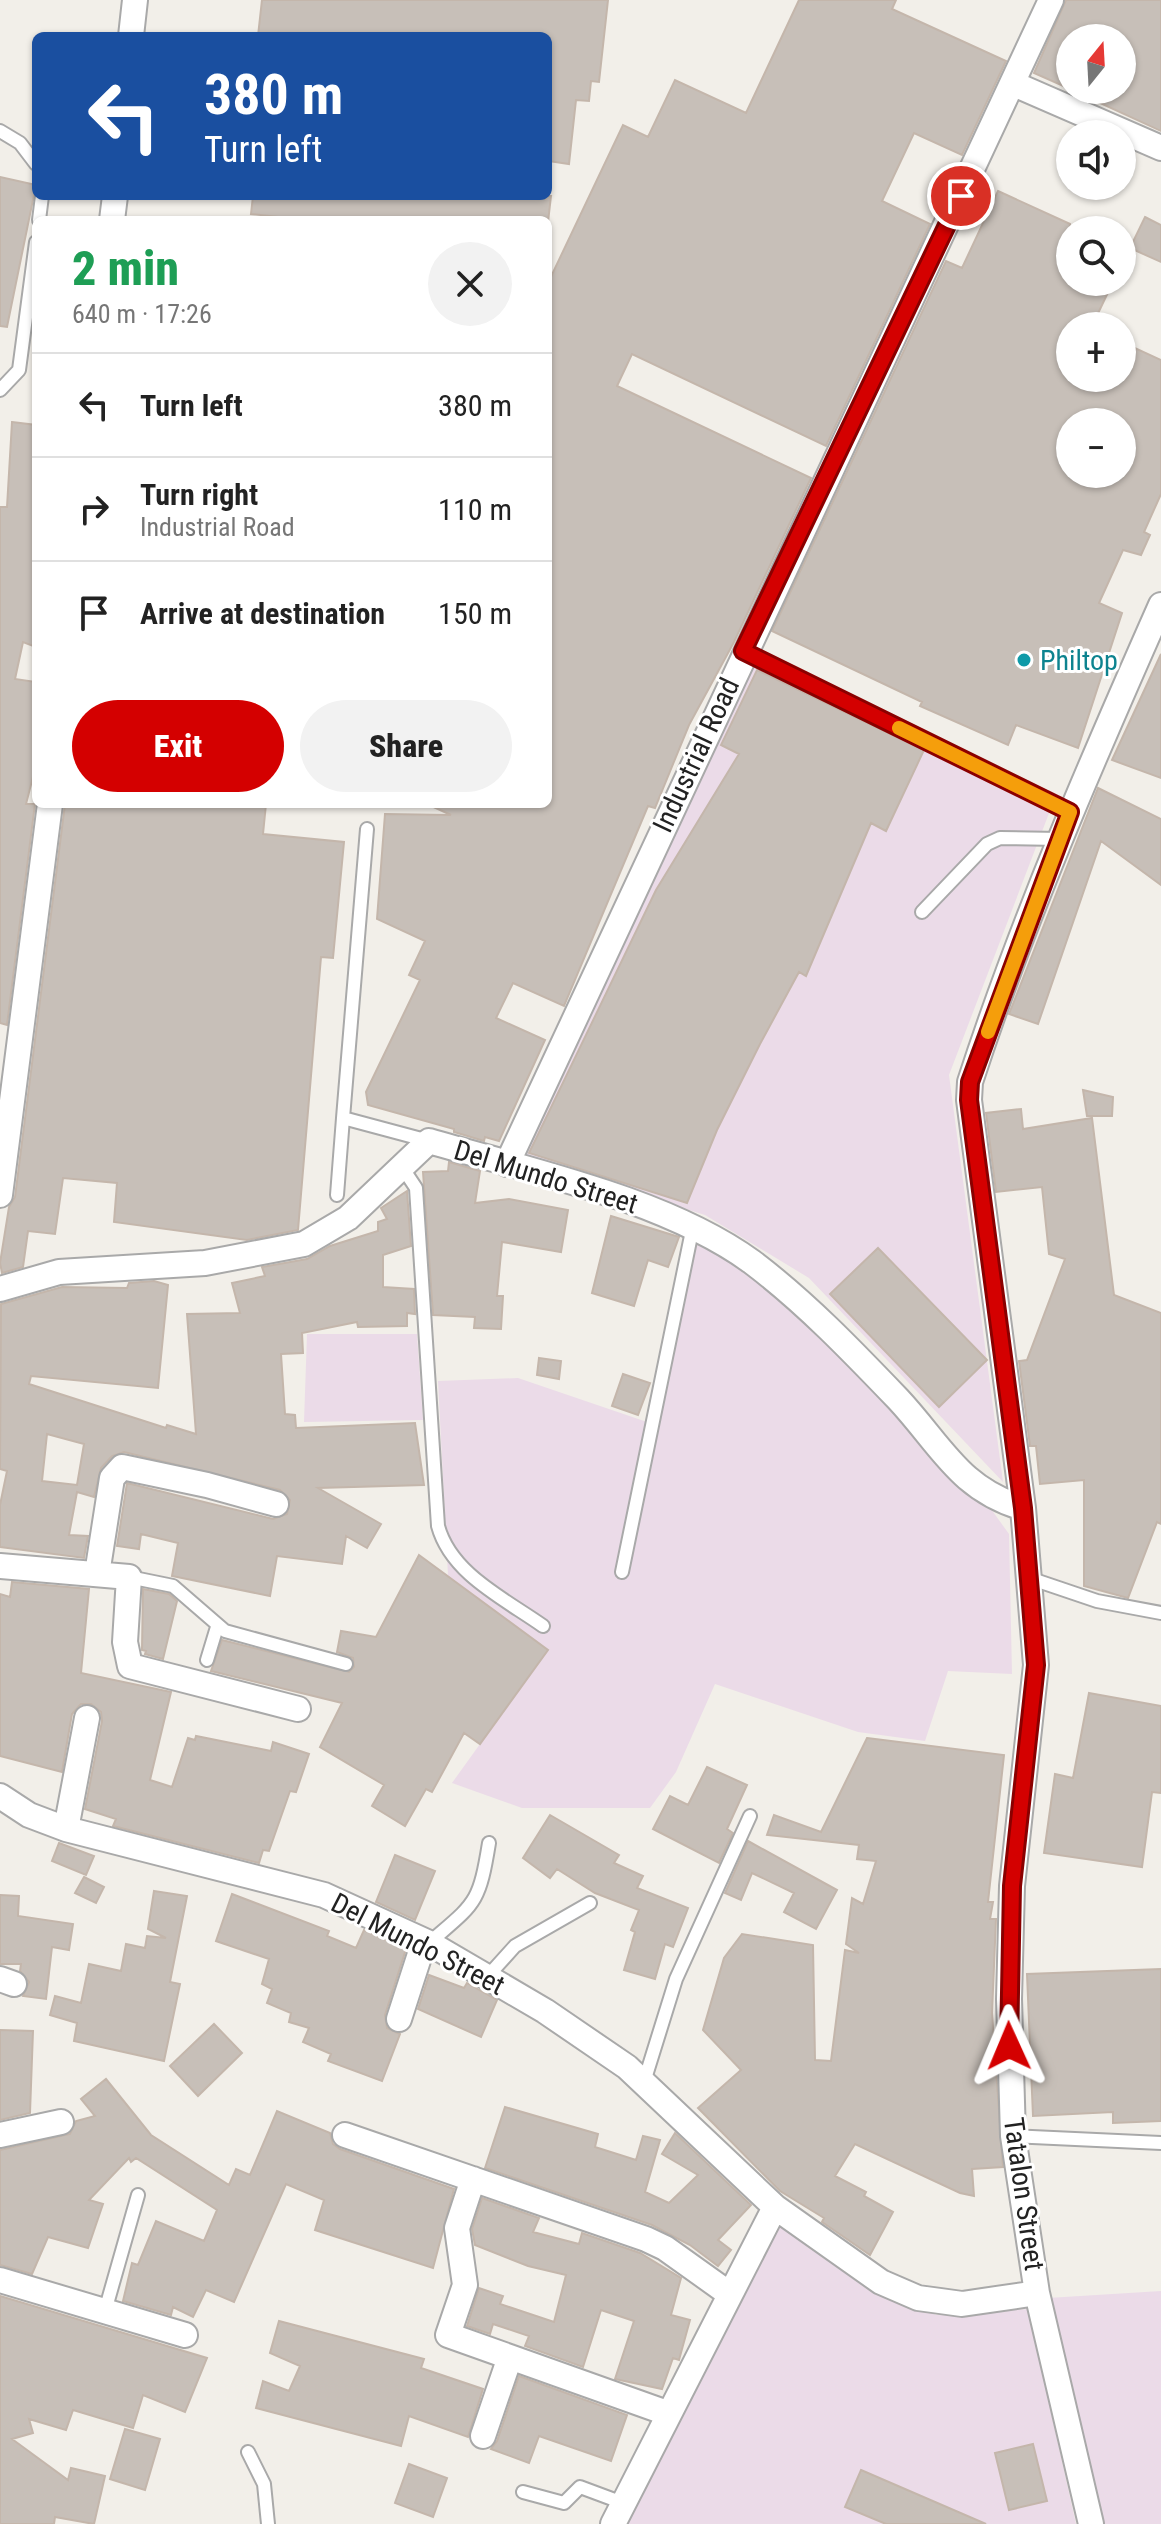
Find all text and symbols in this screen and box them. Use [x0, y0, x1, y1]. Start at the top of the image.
north arrow [1056, 24, 1136, 104]
map controls [1056, 24, 1136, 488]
text: 380 m [204, 62, 343, 128]
icon: left [72, 64, 176, 168]
button: sound [1056, 120, 1136, 200]
text: Turn left [204, 129, 322, 171]
pin [927, 162, 995, 230]
icon: arrive [939, 174, 983, 218]
button: search [1056, 216, 1136, 296]
text: 2 min [72, 240, 179, 297]
button: close [428, 242, 512, 326]
text: 640 m · 17:26 [72, 299, 212, 329]
button: + [1056, 312, 1136, 392]
icon: left [72, 383, 116, 427]
text: Turn left [140, 388, 243, 423]
text: 380 m [438, 388, 512, 423]
button: − [1056, 408, 1136, 488]
text: Turn right [140, 477, 258, 512]
icon: right [72, 487, 116, 531]
text: 110 m [438, 492, 512, 527]
text: Industrial Road [140, 512, 295, 542]
icon: arrive [72, 591, 116, 635]
text: Arrive at destination [140, 596, 385, 631]
text: 150 m [438, 596, 512, 631]
place label: Philtop [1040, 644, 1118, 677]
marker: Philtop [1015, 651, 1033, 669]
street label: Industrial Road [646, 673, 746, 837]
button: Exit [72, 700, 284, 792]
button: Share [300, 700, 512, 792]
street label: Del Mundo Street [450, 1133, 642, 1221]
street label: Del Mundo Street [326, 1886, 510, 2002]
position arrow [967, 2004, 1051, 2088]
street label: Tatalon Street [997, 2115, 1051, 2273]

